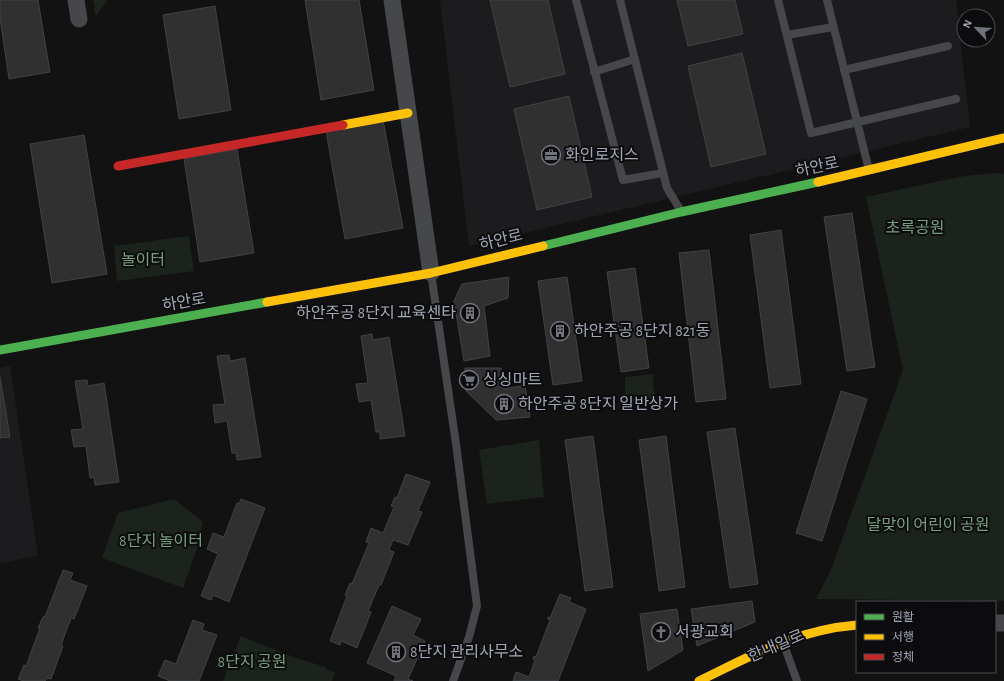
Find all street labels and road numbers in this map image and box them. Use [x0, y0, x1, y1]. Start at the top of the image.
street label: 하안로 [794, 155, 841, 179]
street label: 하안로 [478, 227, 525, 253]
street label: 하안로 [161, 290, 207, 314]
street label: 한내일로 [746, 627, 806, 665]

